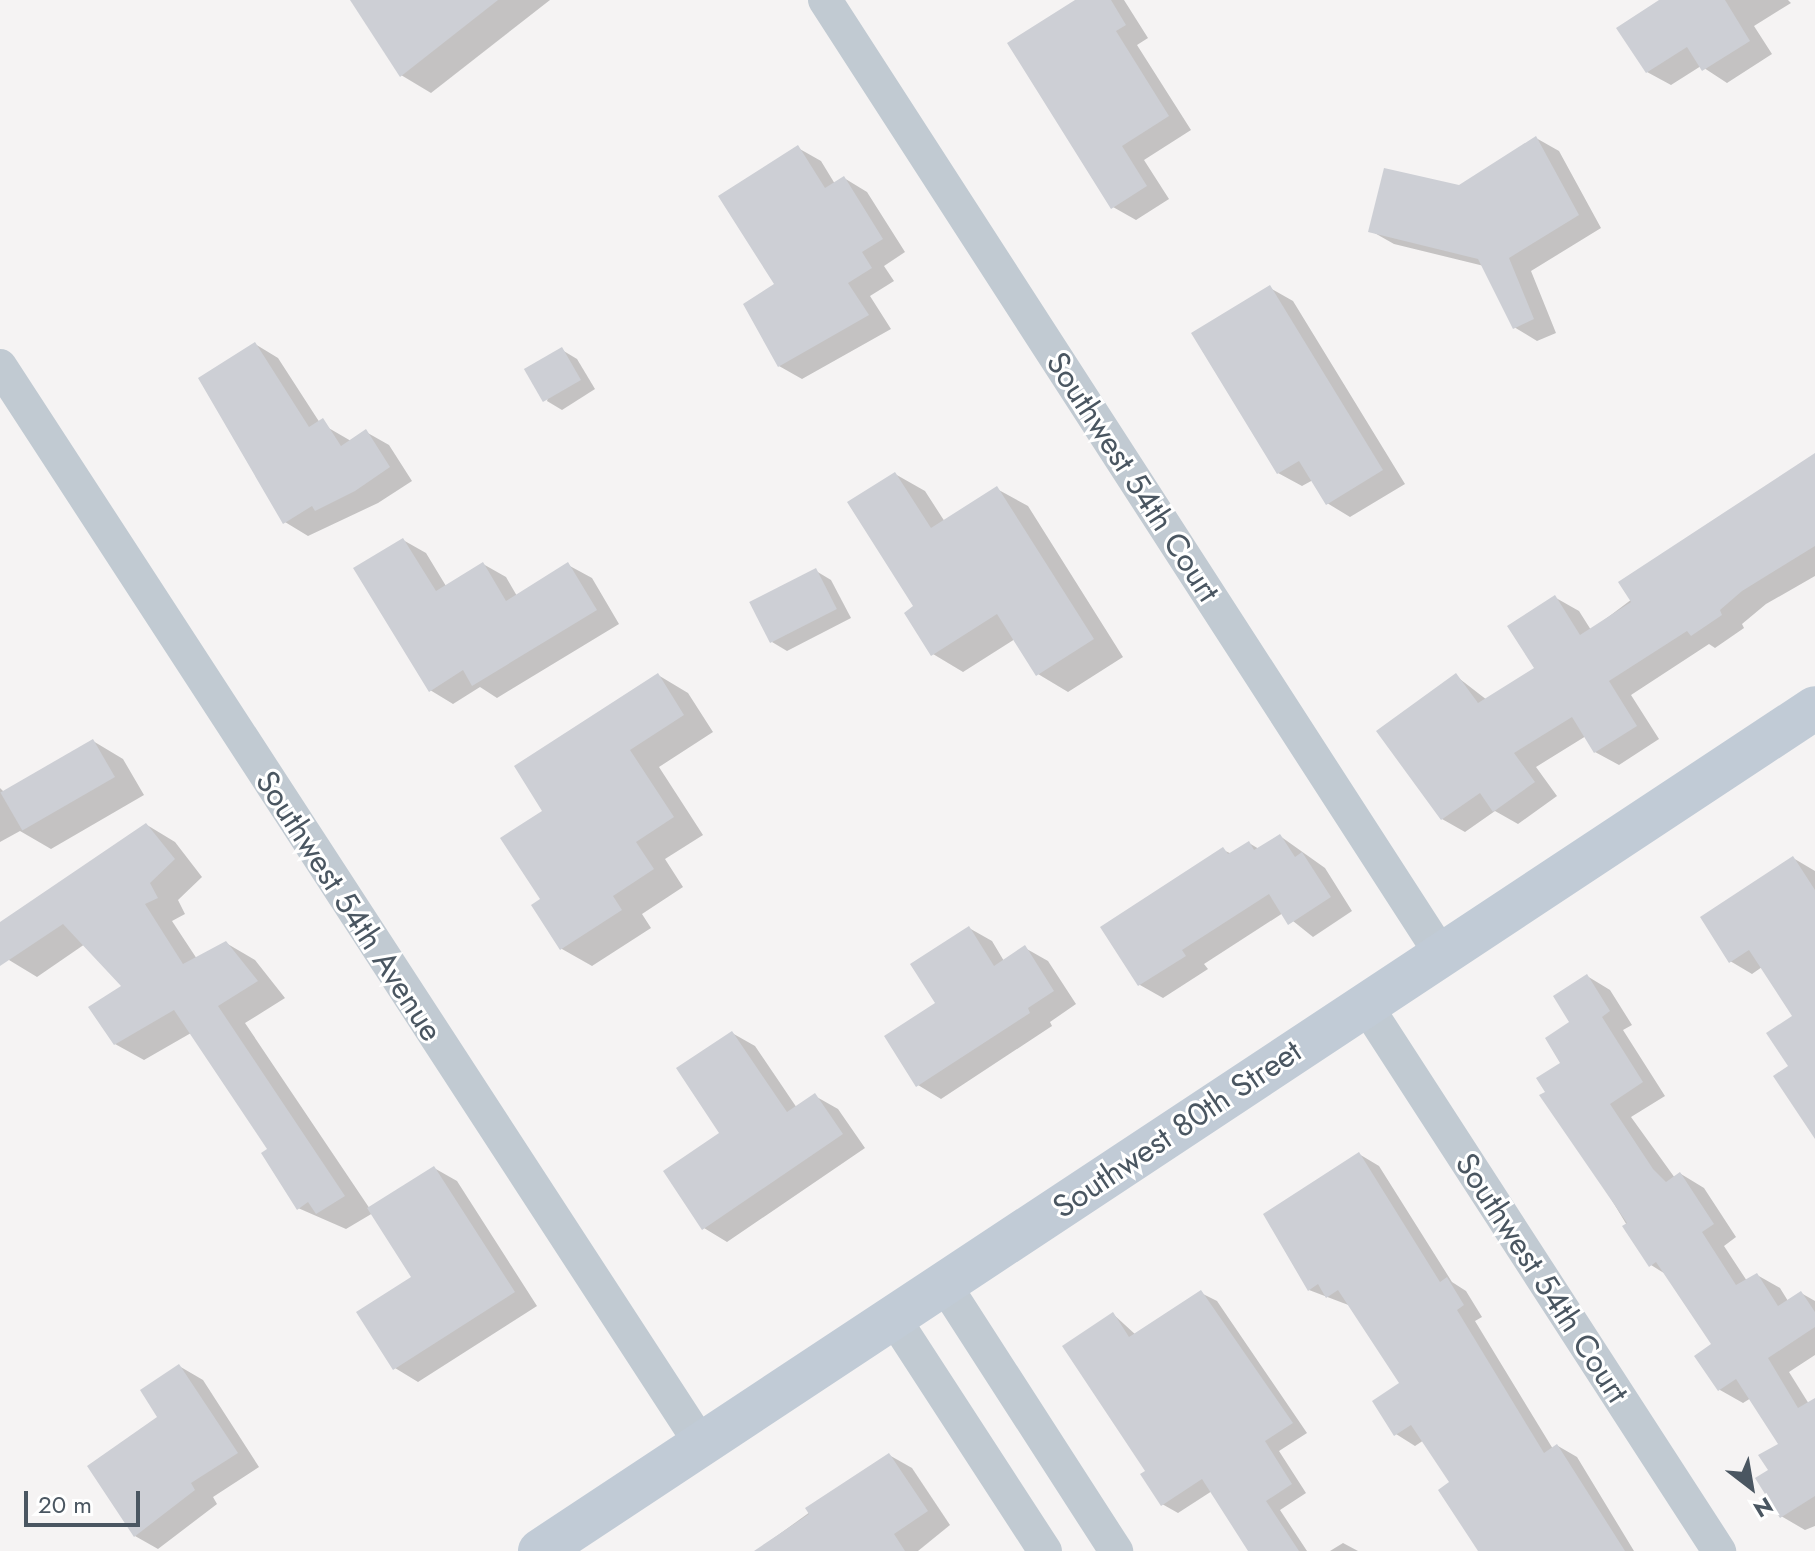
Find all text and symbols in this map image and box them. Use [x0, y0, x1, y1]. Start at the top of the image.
street label: Southwest 54th Court [1038, 345, 1228, 609]
street label: Southwest 54th Avenue [247, 764, 451, 1048]
street label: Southwest 80th Street [1046, 1032, 1308, 1226]
street label: Southwest 54th Court [1447, 1146, 1637, 1410]
north arrow [1711, 1447, 1791, 1527]
scale bar [28, 1475, 144, 1525]
text: 20 m [38, 1487, 92, 1522]
text: N [1748, 1489, 1779, 1526]

